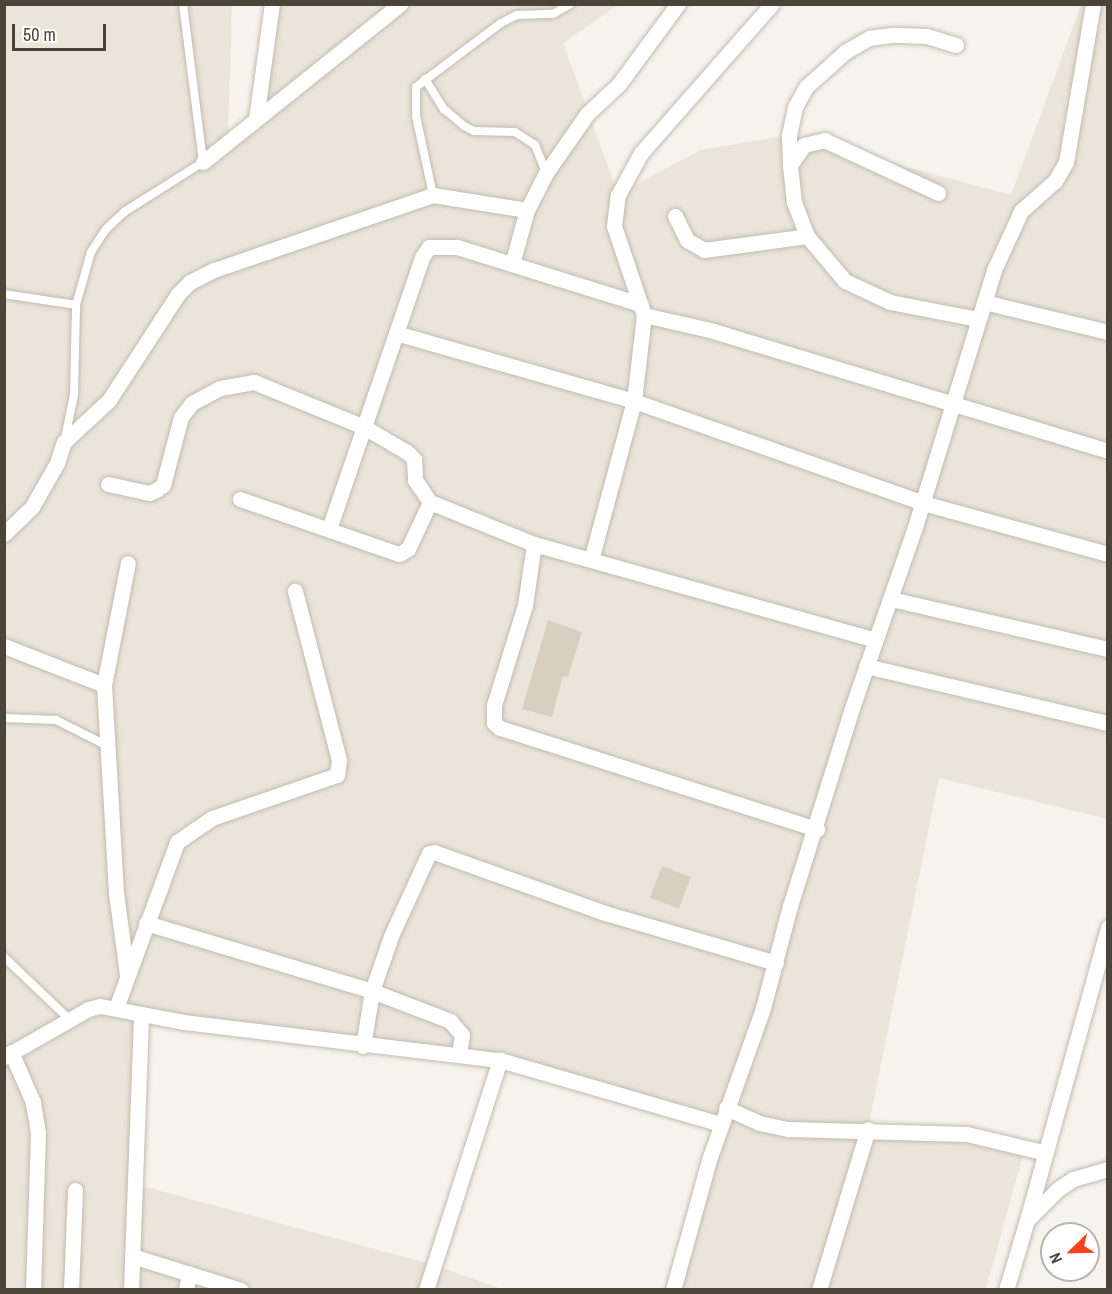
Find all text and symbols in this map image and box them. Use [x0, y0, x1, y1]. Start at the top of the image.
scale bar [15, 12, 110, 50]
text: 50 m [23, 22, 56, 47]
north arrow [1040, 1222, 1100, 1282]
text: N [1043, 1250, 1067, 1267]

